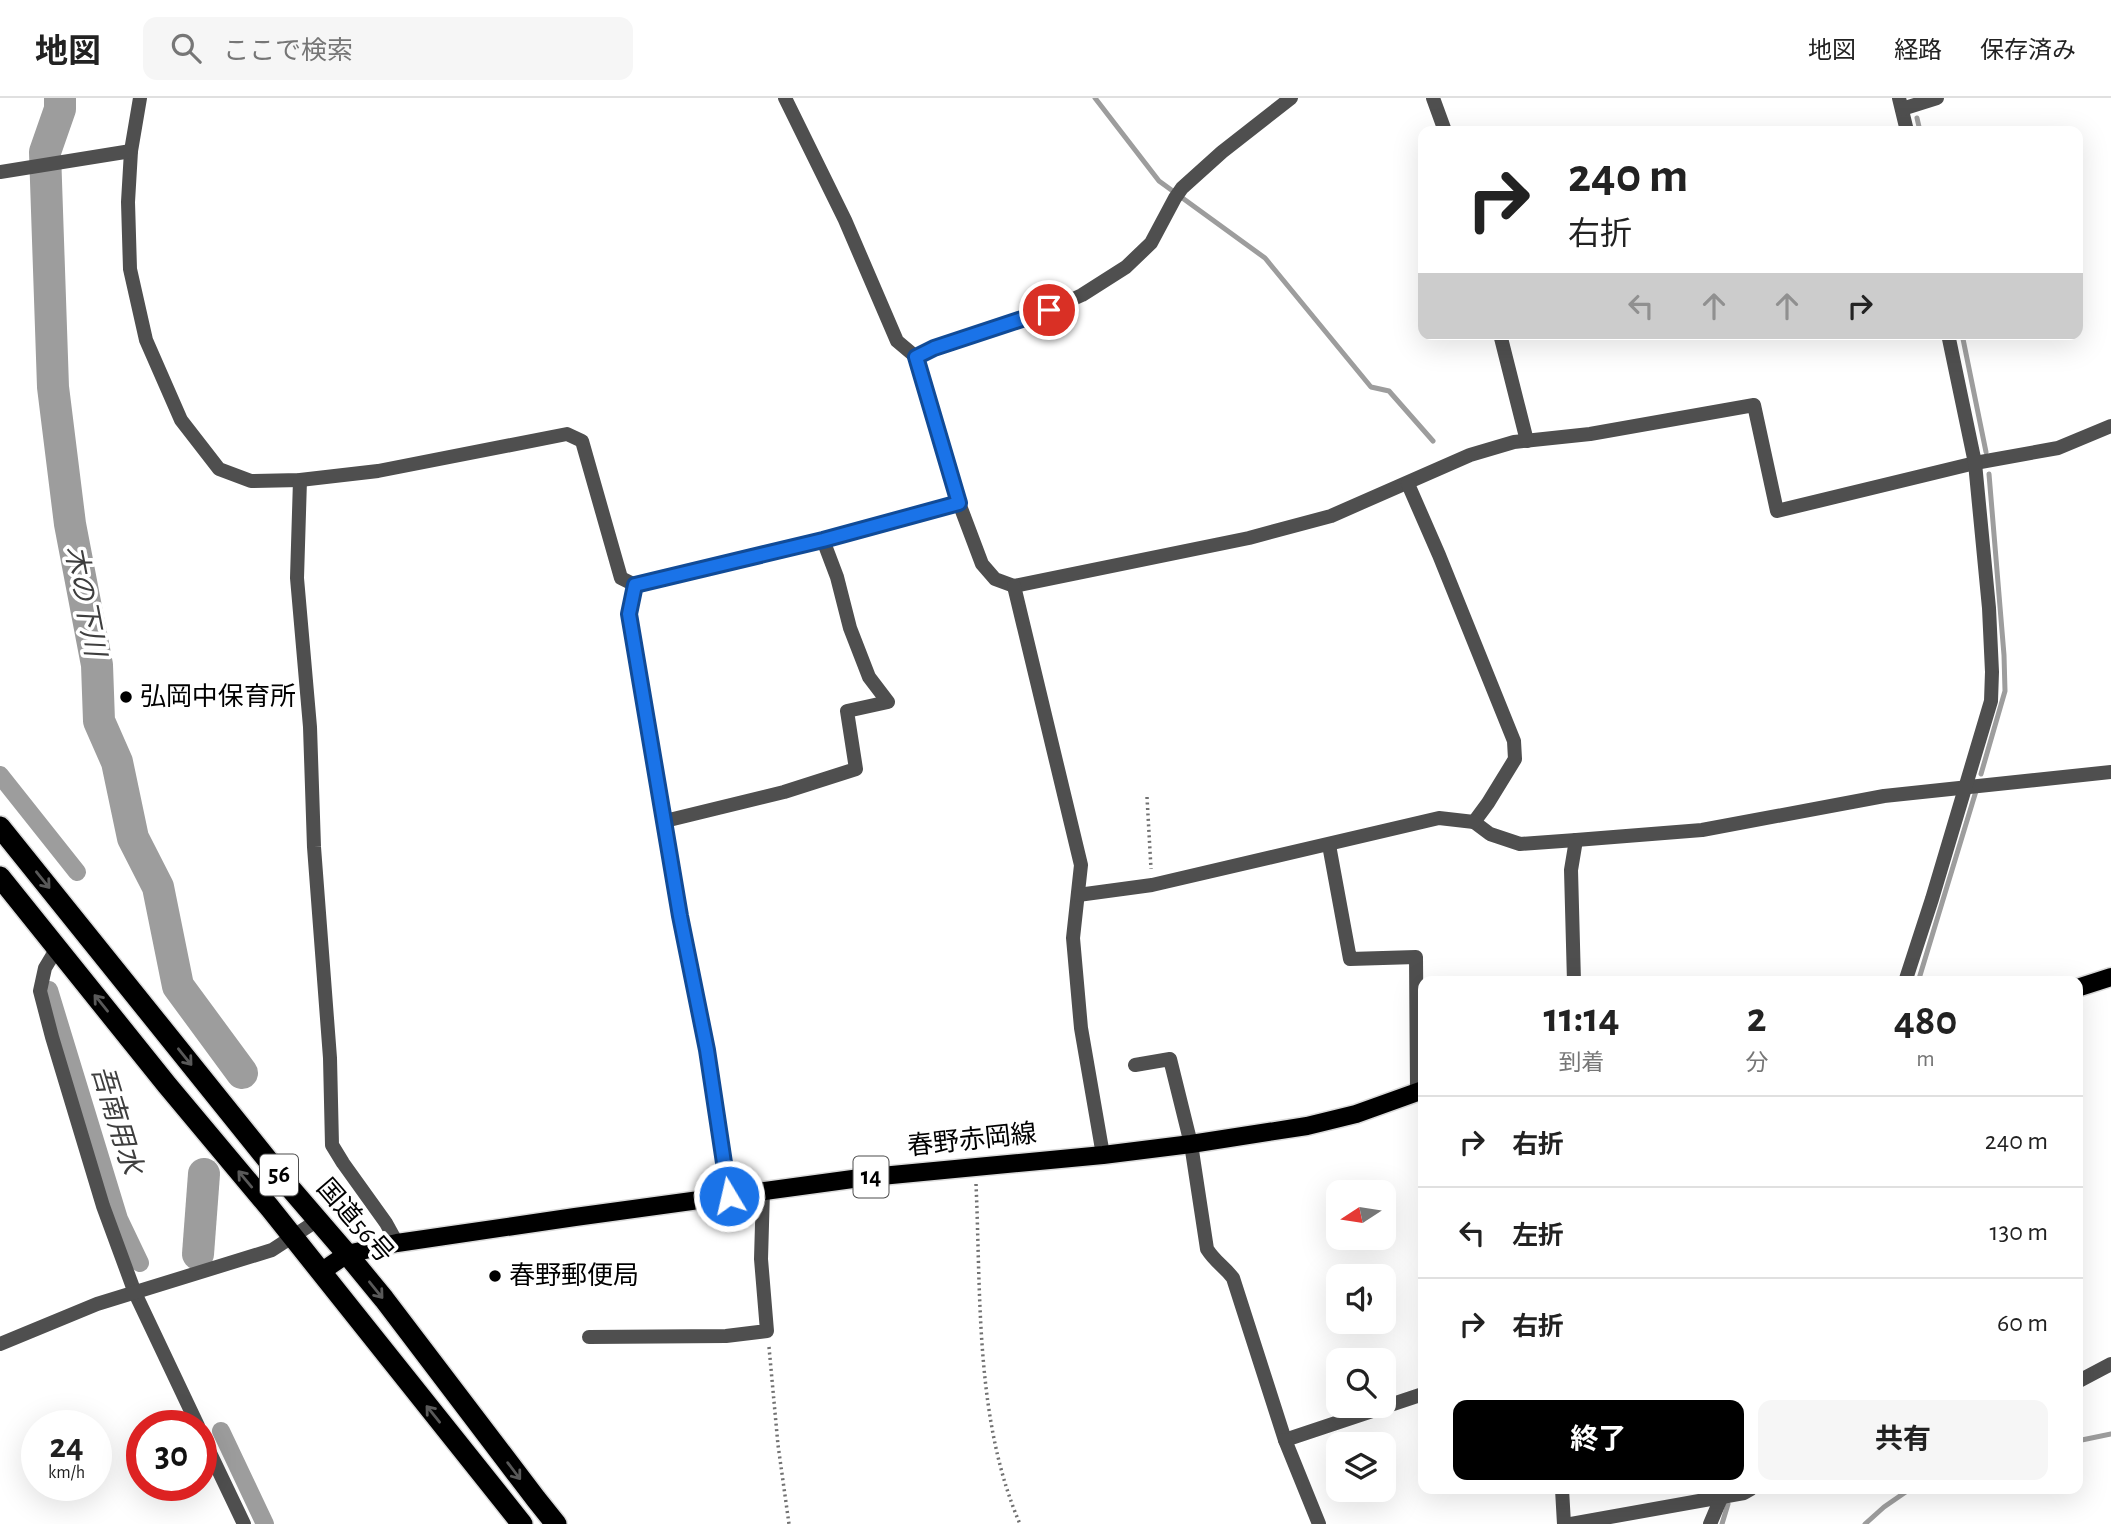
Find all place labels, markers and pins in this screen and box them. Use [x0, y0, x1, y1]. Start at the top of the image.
pin [1019, 280, 1079, 340]
place label: 弘岡中保育所 [140, 683, 296, 710]
marker: 弘岡中保育所 [118, 689, 134, 705]
place label: 春野郵便局 [509, 1262, 639, 1289]
marker: 春野郵便局 [487, 1268, 503, 1284]

